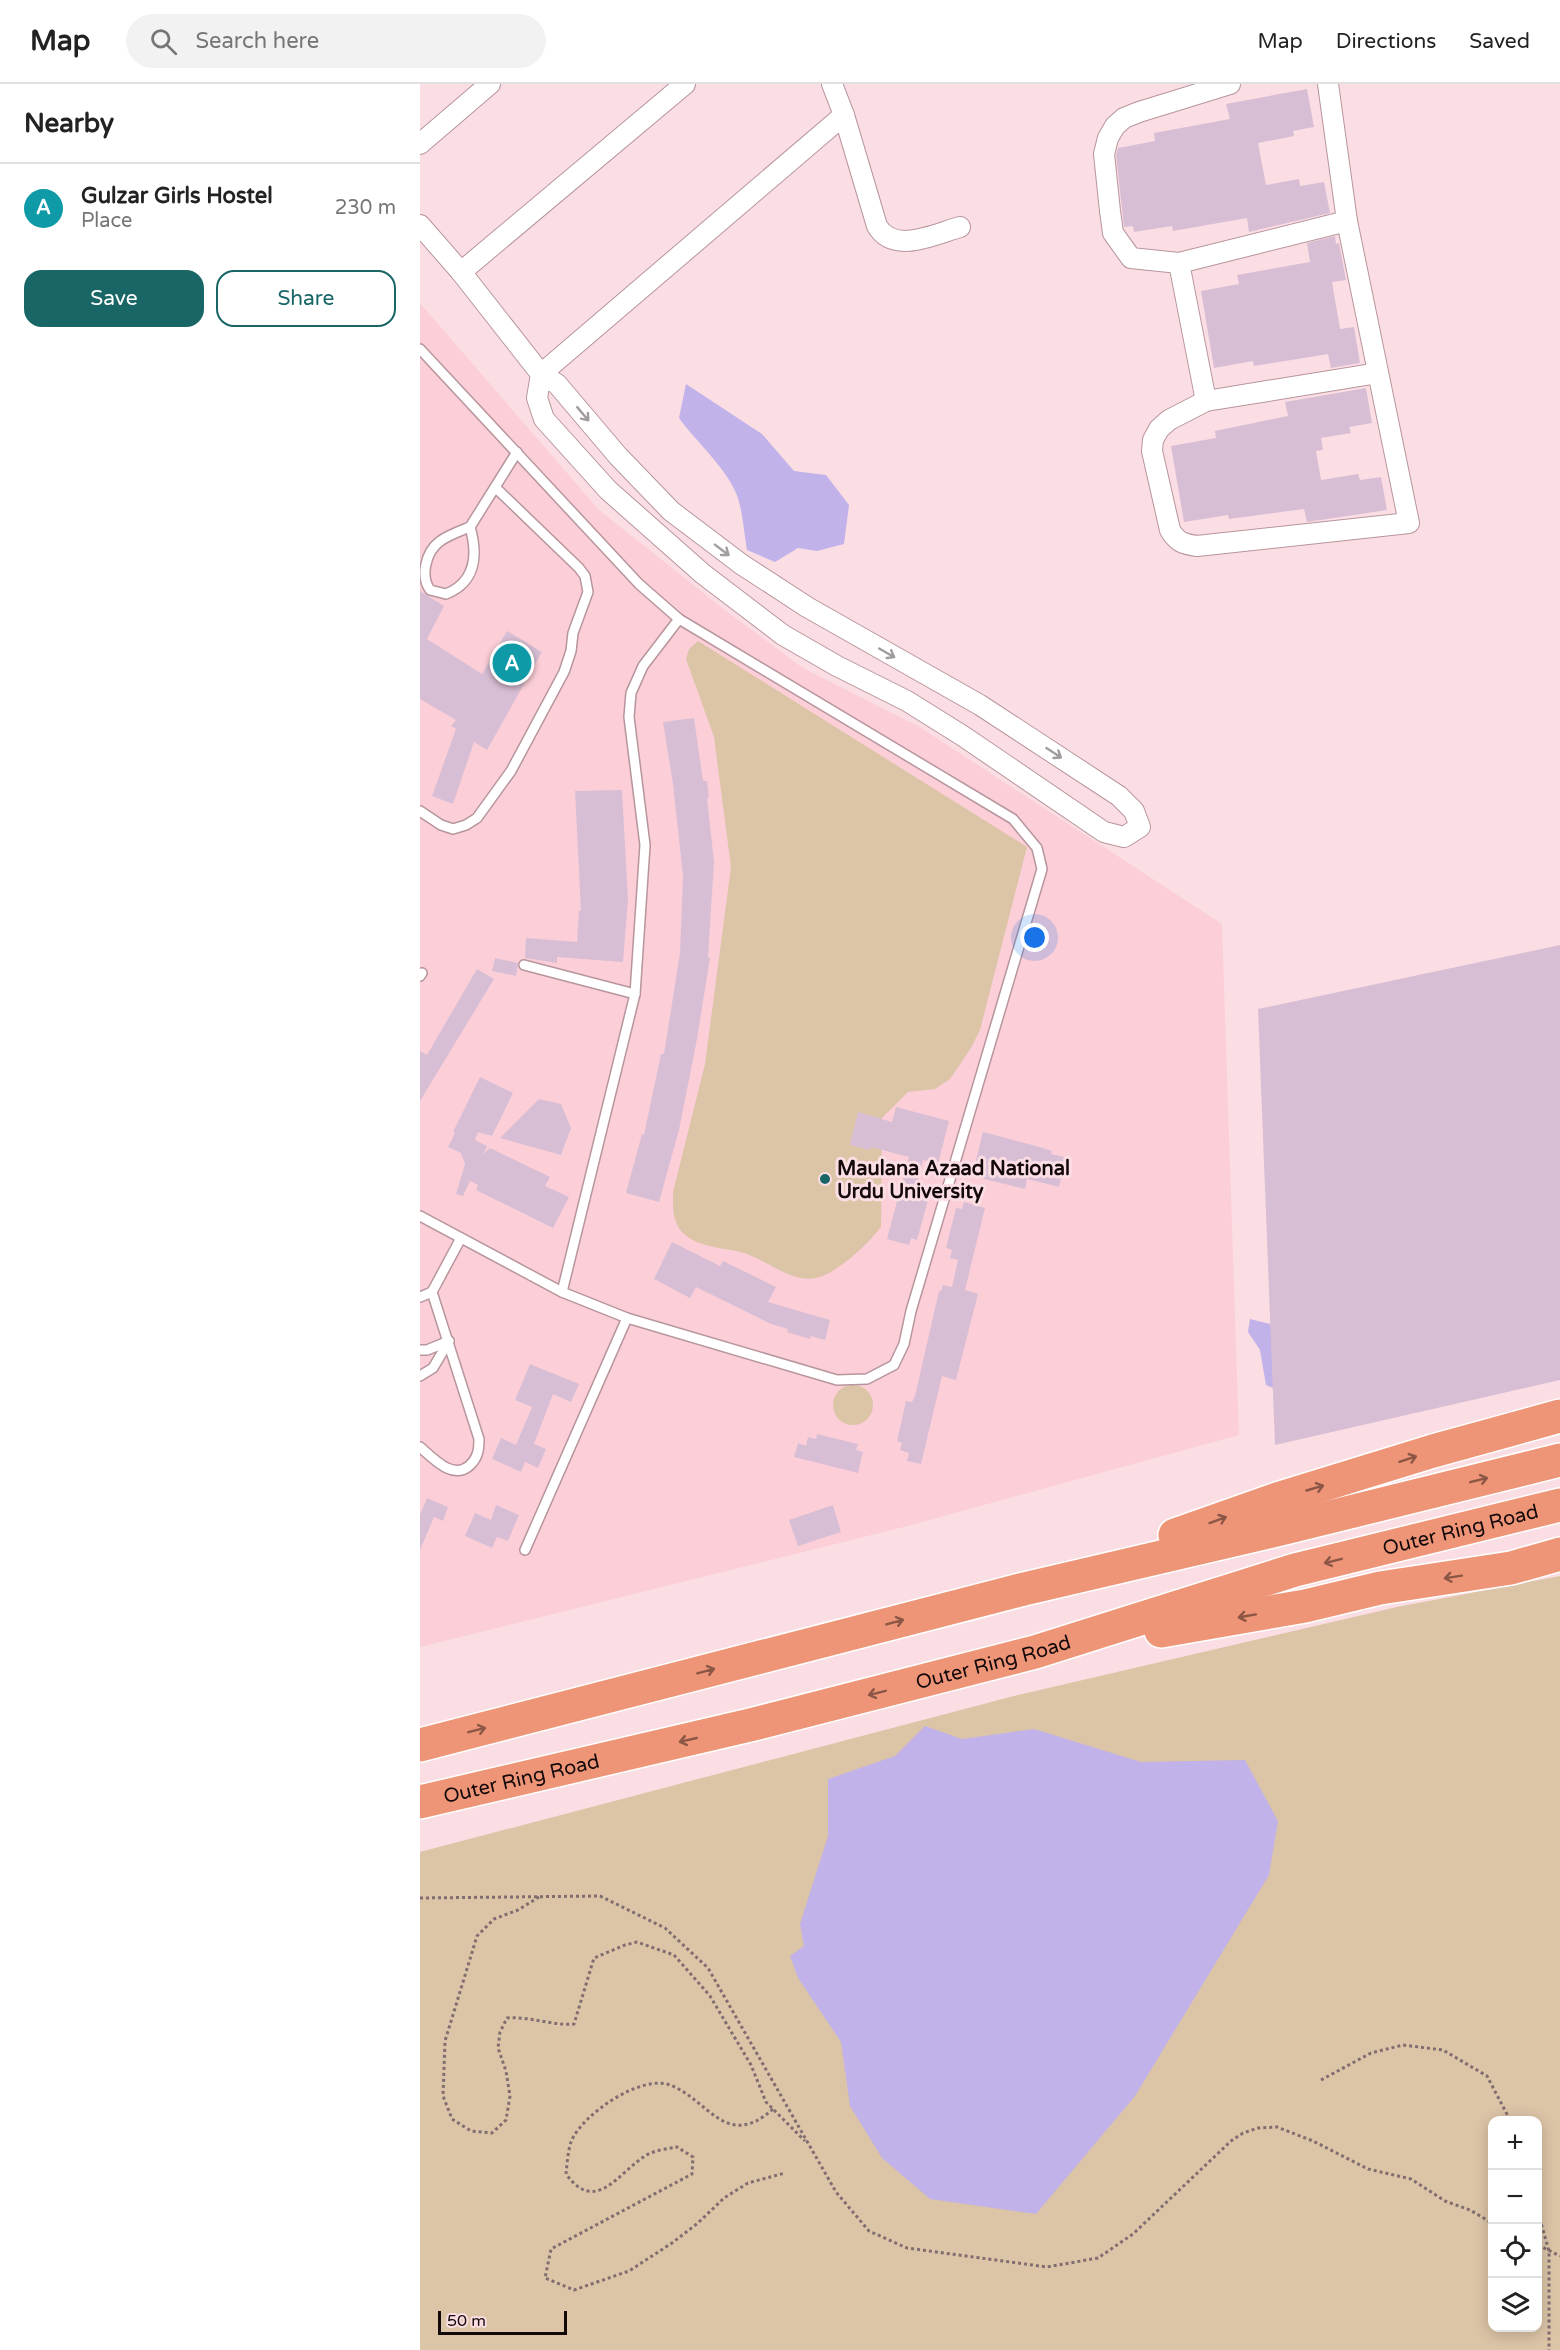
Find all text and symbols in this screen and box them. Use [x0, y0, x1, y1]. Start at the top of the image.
search box [126, 14, 546, 68]
text: Map [30, 24, 90, 58]
icon: search [147, 25, 180, 58]
text: Search here [195, 28, 319, 54]
text: Map [1257, 29, 1303, 54]
text: Directions [1336, 29, 1436, 54]
text: Saved [1469, 29, 1530, 54]
text: Nearby [24, 108, 114, 139]
text: Gulzar Girls Hostel [81, 183, 273, 209]
text: A [36, 196, 51, 220]
text: 230 m [335, 196, 396, 220]
text: Place [81, 209, 132, 233]
button: Save [24, 270, 204, 327]
button: Share [216, 270, 396, 327]
one-way arrow [576, 406, 589, 422]
one-way arrow [713, 543, 729, 556]
pin: A [492, 640, 532, 686]
one-way arrow [878, 648, 895, 660]
one-way arrow [1045, 748, 1062, 760]
your location [1020, 923, 1049, 952]
place label: Maulana Azaad National Urdu University [837, 1157, 1070, 1204]
marker: Maulana Azaad National Urdu University [818, 1172, 832, 1186]
one-way arrow [1398, 1453, 1417, 1464]
one-way arrow [1469, 1474, 1488, 1486]
one-way arrow [1305, 1482, 1324, 1493]
street label: Outer Ring Road [1380, 1500, 1541, 1561]
one-way arrow [1208, 1514, 1226, 1525]
one-way arrow [1324, 1556, 1343, 1568]
one-way arrow [1444, 1572, 1463, 1583]
one-way arrow [1238, 1611, 1258, 1622]
one-way arrow [885, 1616, 904, 1628]
street label: Outer Ring Road [913, 1630, 1074, 1695]
one-way arrow [696, 1665, 715, 1677]
one-way arrow [868, 1687, 887, 1699]
one-way arrow [467, 1723, 486, 1735]
one-way arrow [679, 1734, 698, 1746]
street label: Outer Ring Road [441, 1750, 602, 1809]
map controls [1488, 2116, 1542, 2332]
button: + [1488, 2116, 1542, 2170]
button: − [1488, 2170, 1542, 2224]
button: locate [1488, 2224, 1542, 2278]
button: layers [1488, 2278, 1542, 2332]
scale bar [438, 2308, 567, 2336]
text: 50 m [447, 2311, 486, 2331]

